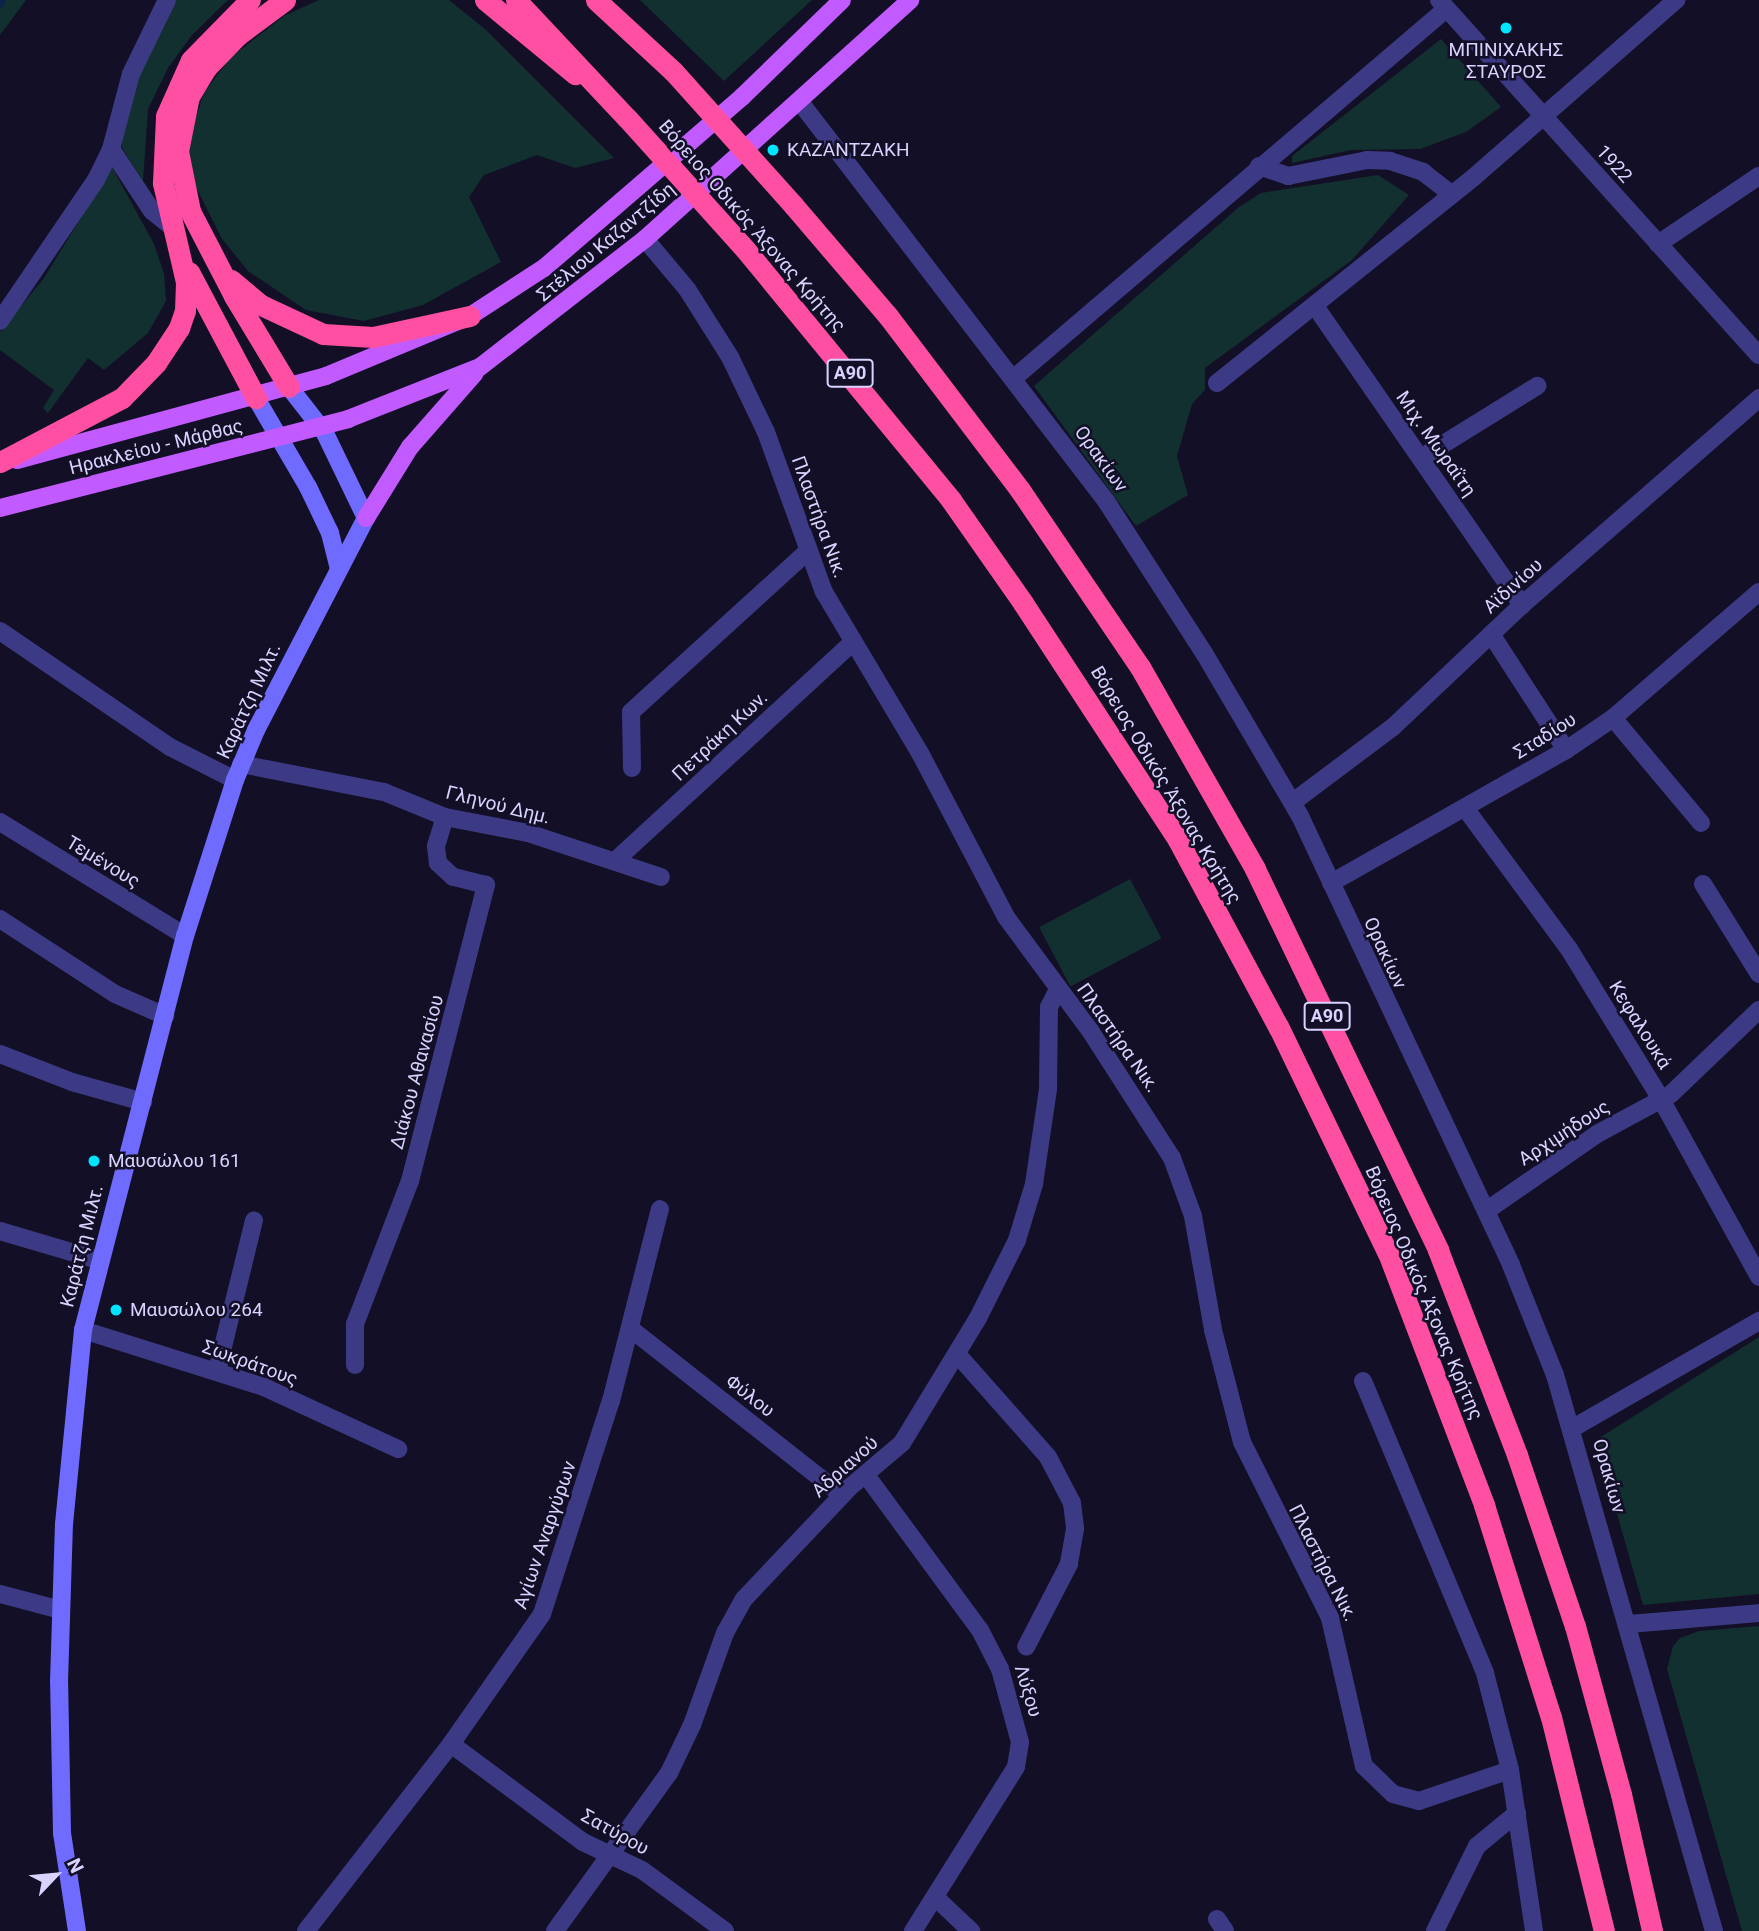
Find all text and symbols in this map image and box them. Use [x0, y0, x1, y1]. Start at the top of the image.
marker: ΜΠΙΝΙΧΑΚΗΣ ΣΤΑΥΡΟΣ [1498, 20, 1514, 36]
place label: ΜΠΙΝΙΧΑΚΗΣ ΣΤΑΥΡΟΣ [1449, 39, 1563, 83]
street label: Βόρειος Οδικός Άξονας Κρήτης [654, 115, 850, 337]
place label: ΚΑΖΑΝΤΖΑΚΗ [787, 139, 909, 161]
street label: 1922 [1591, 141, 1637, 187]
marker: ΚΑΖΑΝΤΖΑΚΗ [765, 142, 781, 158]
street label: Στέλιου Καζαντζίδη [532, 178, 680, 306]
road number: Α90 [826, 358, 874, 388]
street label: Μιχ. Μωραΐτη [1391, 387, 1481, 501]
street label: Ηρακλείου - Μάρθας [67, 414, 245, 480]
street label: Ορακίων [1069, 422, 1133, 496]
street label: Πλαστήρα Νικ. [786, 453, 852, 581]
street label: Αϊδινίου [1479, 554, 1547, 618]
street label: Καράτζη Μιλτ. [212, 639, 286, 763]
street label: Βόρειος Οδικός Άξονας Κρήτης [1086, 662, 1246, 908]
street label: Πετράκη Κων. [668, 686, 772, 786]
street label: Σταδίου [1510, 708, 1580, 764]
street label: Γληνού Δημ. [443, 781, 553, 829]
street label: Τεμένους [62, 831, 144, 893]
street label: Ορακίων [1359, 914, 1411, 992]
street label: Κεφαλουκά [1604, 977, 1676, 1073]
street label: Πλαστήρα Νικ. [1072, 979, 1164, 1097]
street label: Διάκου Αθανασίου [385, 992, 449, 1152]
road number: Α90 [1302, 1001, 1352, 1030]
street label: Αρχιμήδους [1514, 1095, 1614, 1171]
place label: Μαυσώλου 161 [108, 1150, 241, 1172]
marker: Μαυσώλου 161 [86, 1153, 102, 1169]
street label: Βόρειος Οδικός Άξονας Κρήτης [1360, 1163, 1488, 1423]
street label: Καράτζη Μιλτ. [56, 1182, 108, 1310]
place label: Μαυσώλου 264 [130, 1299, 263, 1321]
marker: Μαυσώλου 264 [108, 1302, 124, 1318]
street label: Σωκράτους [199, 1335, 301, 1391]
street label: Φύλου [721, 1370, 779, 1422]
street label: Αδριανού [807, 1431, 883, 1503]
street label: Ορακίων [1588, 1436, 1630, 1516]
street label: Αγίων Αναργύρων [509, 1458, 581, 1612]
street label: Πλαστήρα Νικ. [1284, 1501, 1362, 1625]
street label: Λύξου [1009, 1662, 1047, 1720]
street label: Σατύρου [577, 1804, 653, 1860]
north arrow [21, 1840, 91, 1910]
text: N [62, 1855, 89, 1877]

